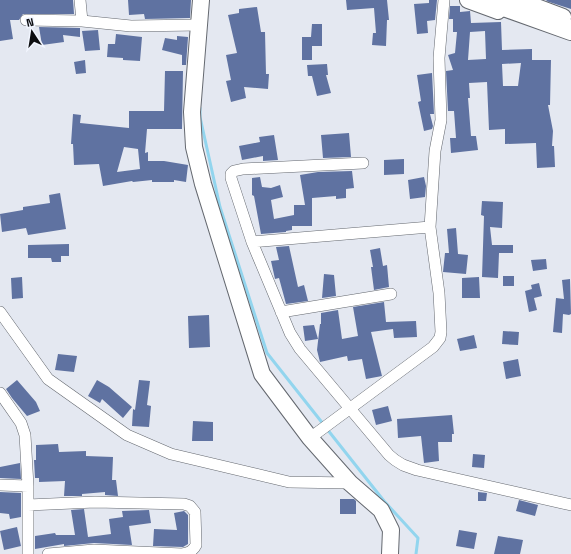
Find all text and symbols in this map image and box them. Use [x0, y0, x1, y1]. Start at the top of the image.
north arrow [12, 12, 52, 52]
text: N [25, 15, 35, 30]

